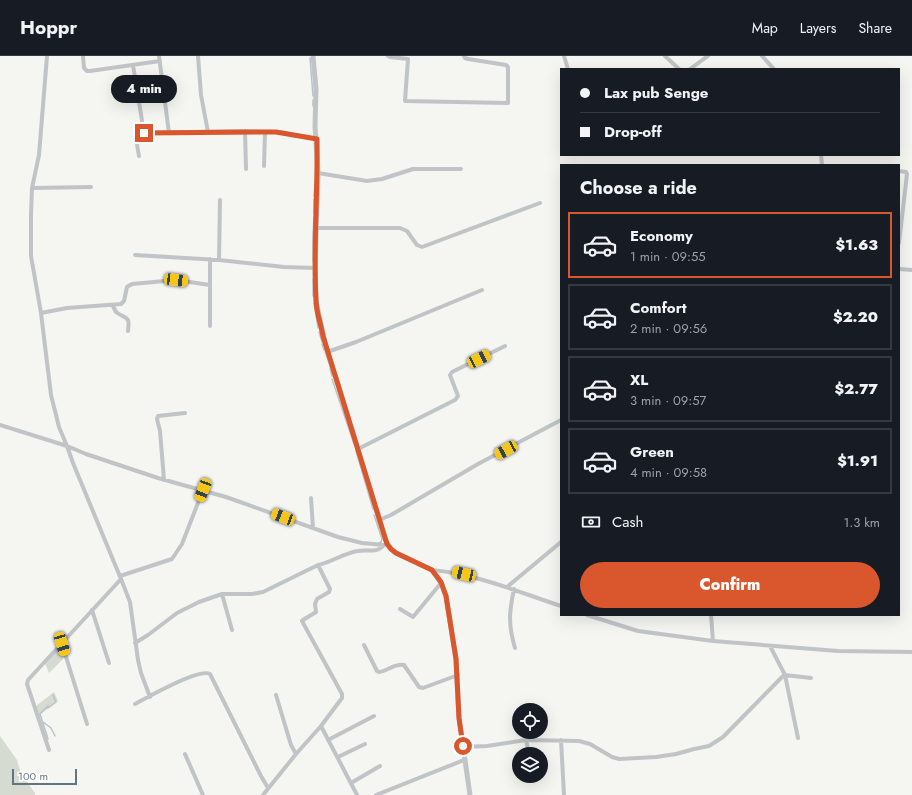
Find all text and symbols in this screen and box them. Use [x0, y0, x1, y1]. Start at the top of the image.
text: Hoppr [20, 14, 77, 41]
text: Map [752, 18, 778, 38]
text: Layers [800, 18, 836, 38]
text: Share [858, 18, 892, 38]
callout: 4 min [111, 75, 177, 103]
text: 4 min [126, 79, 162, 98]
text: Lax pub Senge [604, 82, 708, 104]
text: Drop-off [604, 121, 662, 143]
route end [135, 124, 153, 142]
text: Choose a ride [580, 175, 697, 201]
text: Economy [630, 225, 693, 247]
icon: car [582, 227, 618, 263]
text: $1.63 [836, 234, 878, 256]
text: 1 min · 09:55 [630, 247, 706, 266]
car [163, 273, 189, 287]
text: Comfort [630, 297, 687, 319]
icon: car [582, 299, 618, 335]
text: $2.20 [833, 306, 878, 328]
text: 2 min · 09:56 [630, 319, 707, 338]
car [466, 348, 492, 370]
text: XL [630, 369, 648, 391]
icon: car [582, 371, 618, 407]
text: $2.77 [835, 378, 878, 400]
text: 3 min · 09:57 [630, 391, 706, 410]
car [493, 439, 519, 461]
text: Green [630, 441, 674, 463]
icon: car [582, 443, 618, 479]
text: $1.91 [837, 450, 878, 472]
text: 4 min · 09:58 [630, 463, 707, 482]
car [193, 477, 213, 503]
car [270, 507, 296, 527]
icon: cash [580, 511, 602, 533]
text: Cash [612, 511, 643, 533]
text: 1.3 km [843, 513, 880, 532]
button: Confirm [580, 562, 880, 608]
car [451, 565, 477, 583]
car [53, 631, 71, 657]
map controls [512, 703, 548, 783]
button: locate [512, 703, 548, 739]
route start [454, 737, 472, 755]
button: layers [512, 747, 548, 783]
scale bar [12, 767, 77, 786]
text: 100 m [18, 768, 48, 784]

